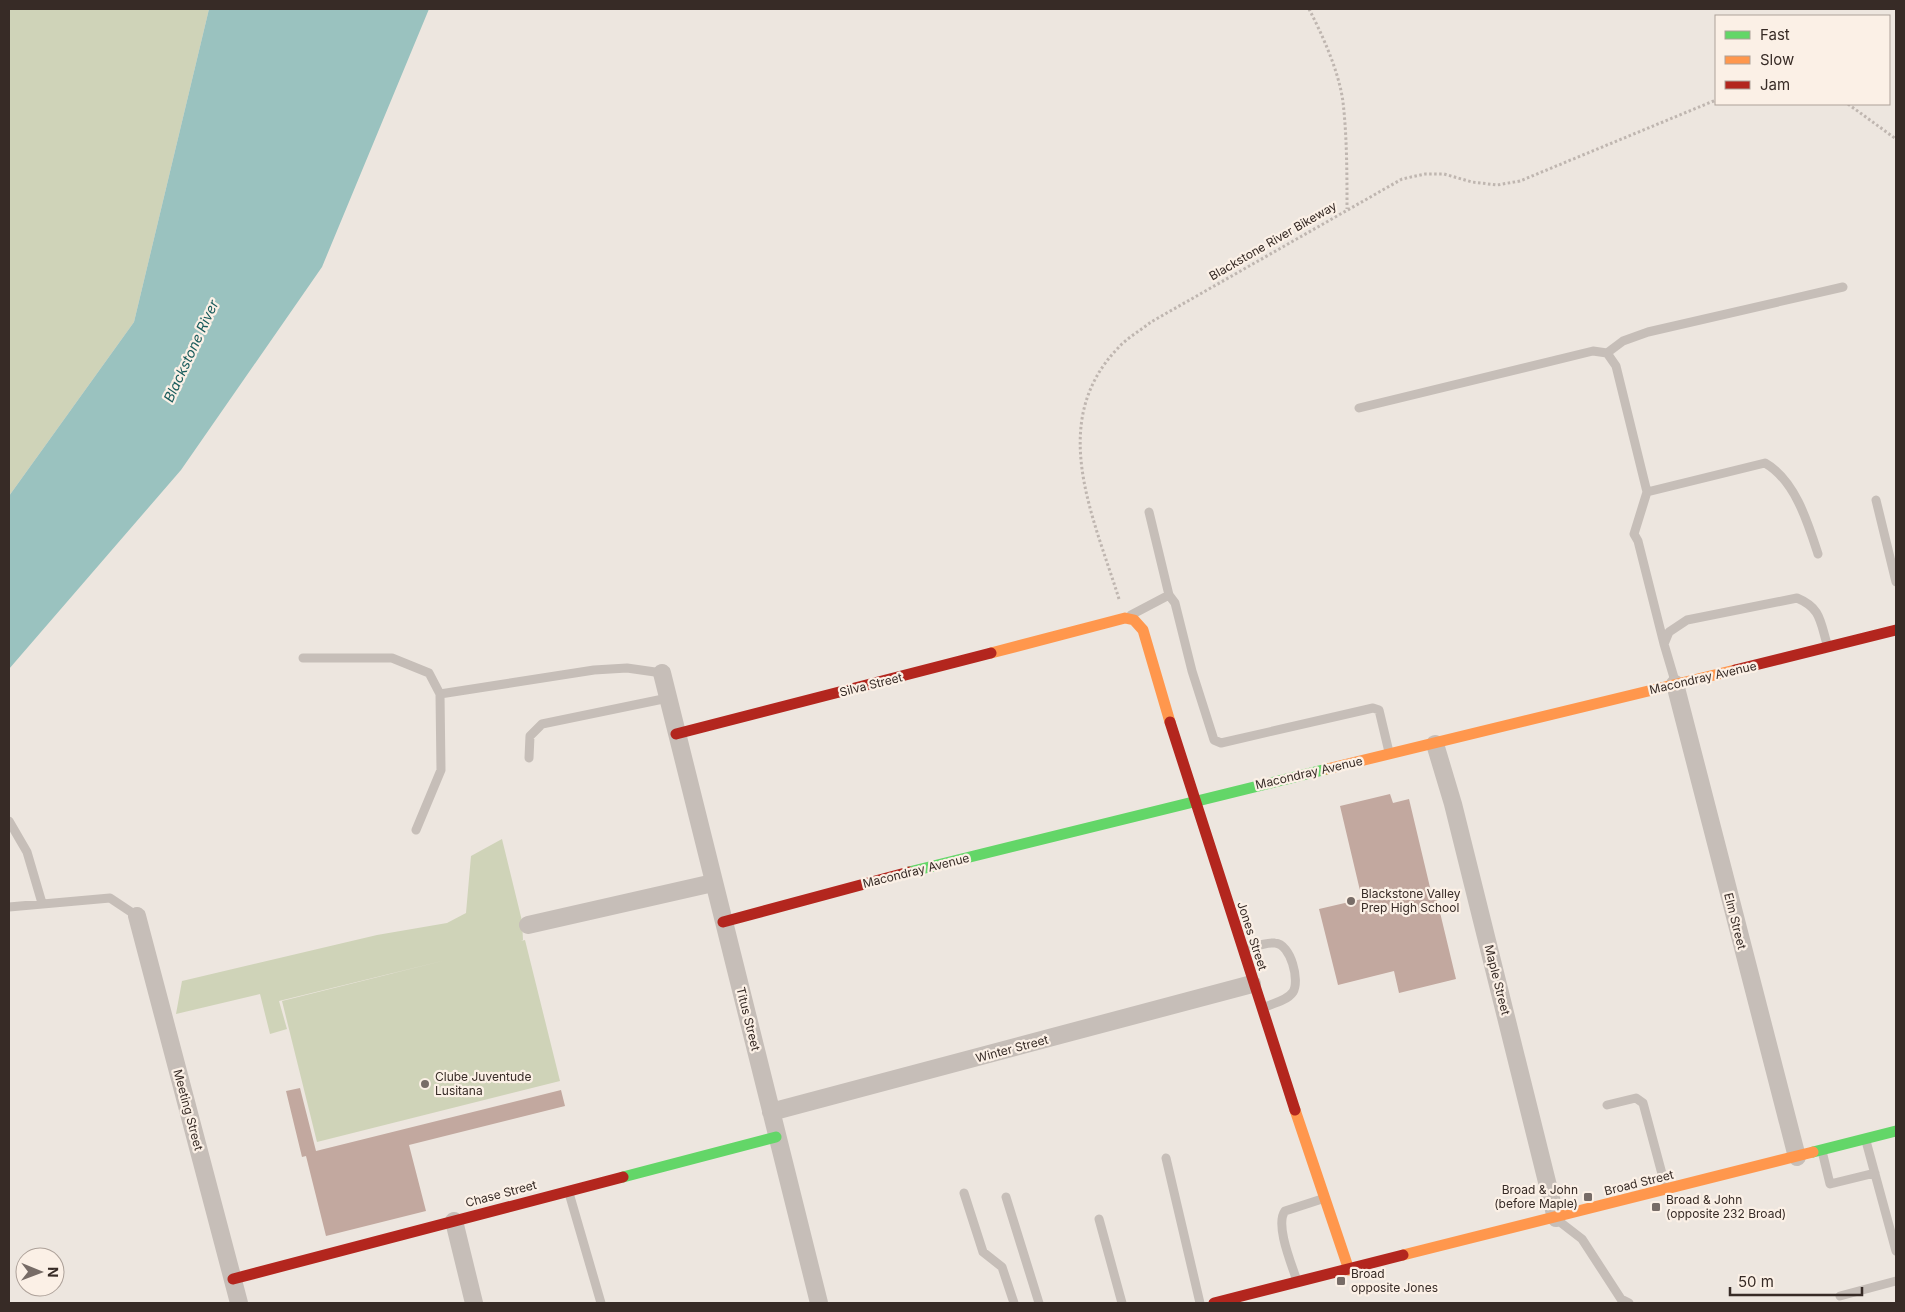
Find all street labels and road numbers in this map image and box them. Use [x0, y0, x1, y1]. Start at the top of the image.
street label: Blackstone River Bikeway [1206, 198, 1339, 283]
street label: Macondray Avenue [1648, 658, 1758, 697]
street label: Silva Street [838, 669, 904, 700]
street label: Macondray Avenue [1254, 753, 1364, 792]
street label: Macondray Avenue [861, 850, 971, 891]
street label: Elm Street [1721, 891, 1750, 951]
street label: Jones Street [1234, 899, 1271, 972]
street label: Maple Street [1481, 943, 1513, 1017]
street label: Titus Street [733, 985, 764, 1052]
street label: Winter Street [974, 1032, 1050, 1065]
street label: Meeting Street [170, 1068, 207, 1152]
street label: Broad Street [1603, 1167, 1675, 1198]
street label: Chase Street [464, 1177, 538, 1210]

